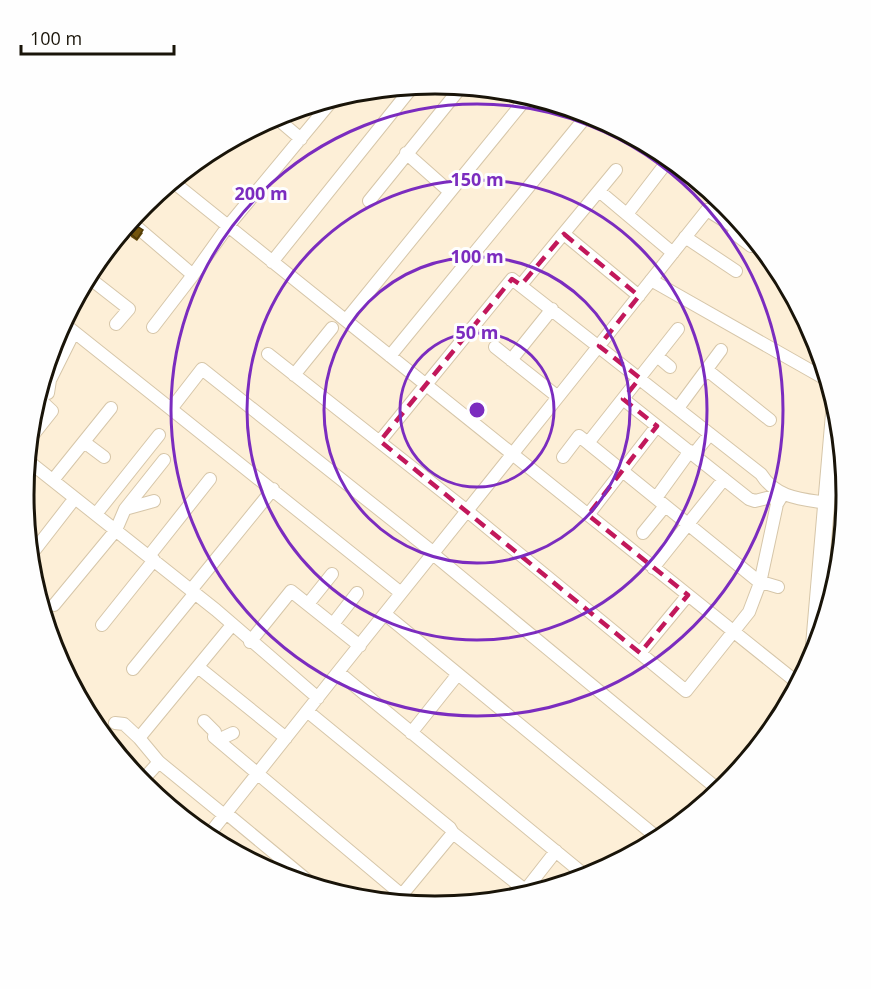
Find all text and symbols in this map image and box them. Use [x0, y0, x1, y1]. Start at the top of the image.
scale bar [21, 18, 174, 56]
text: 100 m [30, 26, 82, 50]
text: 150 m [450, 167, 504, 191]
text: 200 m [234, 181, 288, 205]
text: 100 m [450, 244, 504, 268]
text: 50 m [456, 320, 498, 344]
centre of rings [467, 400, 487, 420]

